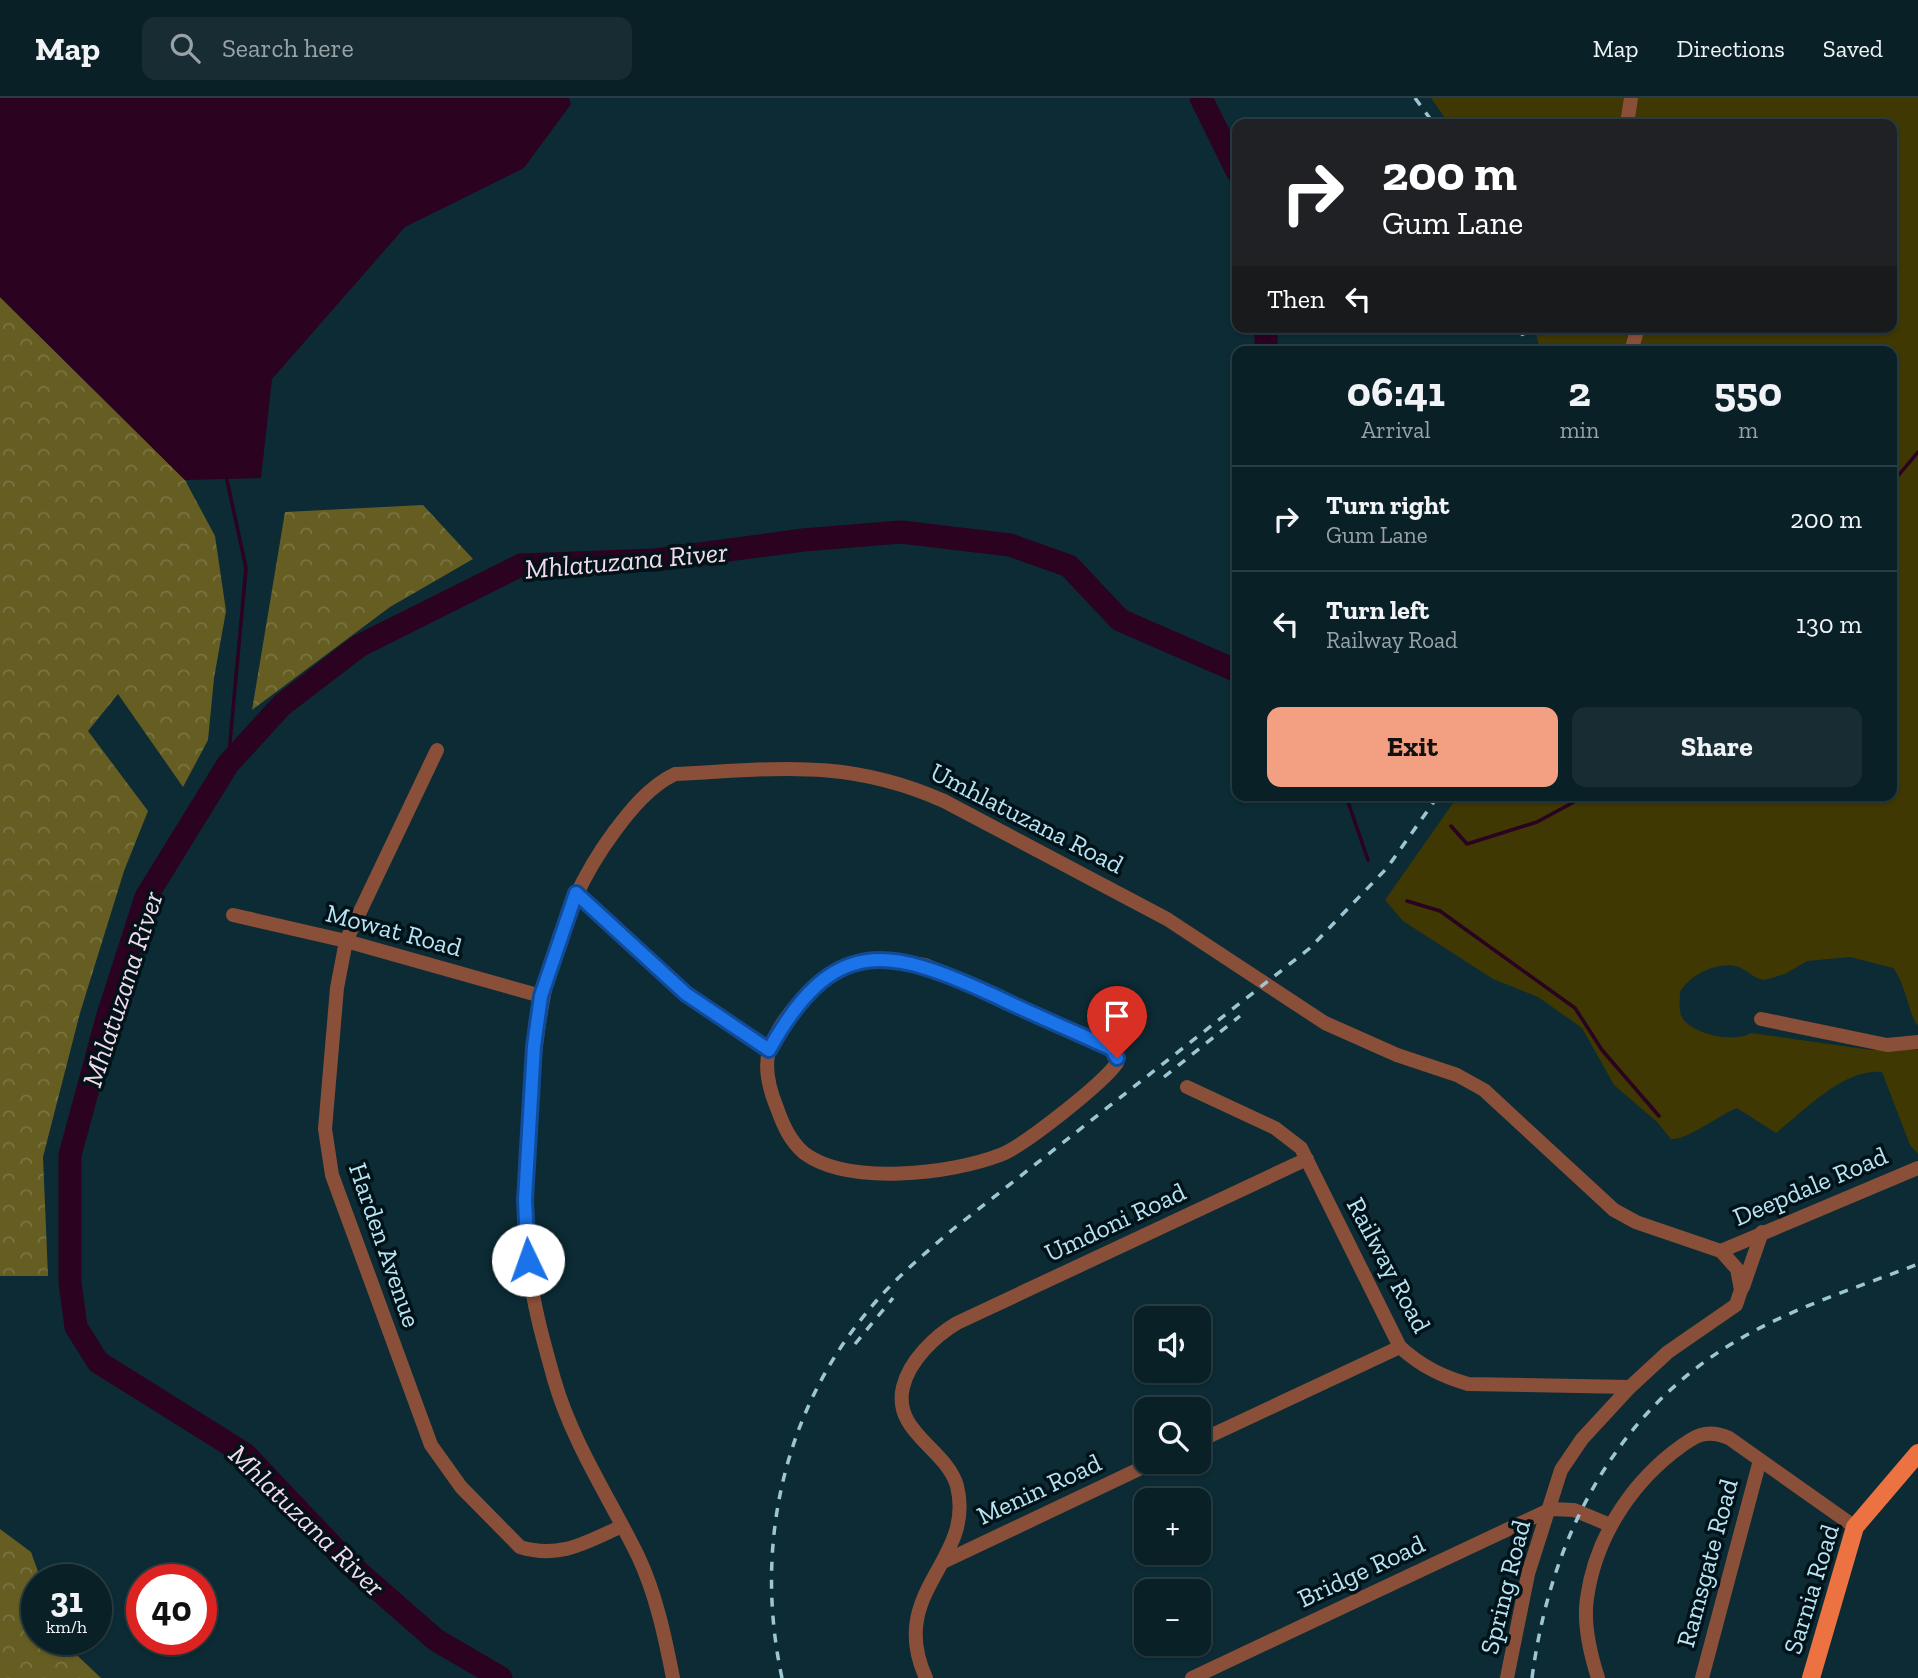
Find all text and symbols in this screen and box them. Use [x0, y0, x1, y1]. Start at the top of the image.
search box [142, 17, 632, 80]
text: Map [35, 29, 100, 68]
icon: search [166, 29, 204, 67]
text: Search here [222, 32, 354, 64]
text: Map [1593, 34, 1639, 63]
text: Directions [1677, 34, 1785, 63]
text: Saved [1823, 34, 1883, 63]
text: 200 m [1382, 144, 1517, 203]
icon: right [1267, 147, 1358, 238]
text: Gum Lane [1382, 204, 1523, 242]
icon: left [1339, 280, 1377, 318]
text: Then [1267, 283, 1325, 315]
text: 06:41 [1347, 366, 1445, 417]
text: 2 [1568, 366, 1591, 417]
text: 550 [1714, 366, 1782, 417]
text: Arrival [1361, 416, 1431, 444]
text: min [1560, 416, 1599, 444]
text: m [1738, 416, 1758, 444]
text: Turn right [1326, 489, 1449, 521]
icon: right [1267, 500, 1305, 538]
text: 200 m [1790, 503, 1862, 535]
text: Gum Lane [1326, 521, 1428, 549]
water label: Mhlatuzana River [523, 535, 729, 586]
text: Turn left [1326, 594, 1429, 626]
icon: left [1267, 605, 1305, 643]
text: 130 m [1796, 608, 1862, 640]
text: Railway Road [1326, 626, 1458, 654]
button: Exit [1267, 707, 1558, 787]
button: Share [1572, 707, 1862, 787]
street label: Umhlatuzana Road [925, 755, 1129, 881]
water label: Mhlatuzana River [75, 887, 170, 1091]
street label: Mowat Road [323, 897, 465, 963]
pin [1087, 986, 1147, 1058]
icon: arrive [1098, 997, 1136, 1035]
street label: Deepdale Road [1728, 1139, 1892, 1233]
street label: Harden Avenue [342, 1159, 428, 1331]
street label: Umdoni Road [1039, 1175, 1191, 1269]
street label: Railway Road [1340, 1192, 1438, 1338]
position arrow [491, 1223, 565, 1297]
map controls [1134, 1306, 1211, 1656]
button: sound [1134, 1306, 1211, 1383]
button: search [1134, 1397, 1211, 1474]
water label: Mhlatuzana River [222, 1438, 392, 1603]
street label: Menin Road [972, 1446, 1106, 1532]
street label: Ramsgate Road [1669, 1475, 1745, 1651]
button: + [1134, 1488, 1211, 1565]
street label: Spring Road [1473, 1517, 1537, 1657]
street label: Sarnia Road [1776, 1520, 1846, 1658]
street label: Bridge Road [1292, 1528, 1430, 1614]
speed limit sign: 40 [126, 1564, 217, 1655]
text: 31 [50, 1579, 83, 1621]
button: − [1134, 1579, 1211, 1656]
text: km/h [46, 1616, 87, 1638]

